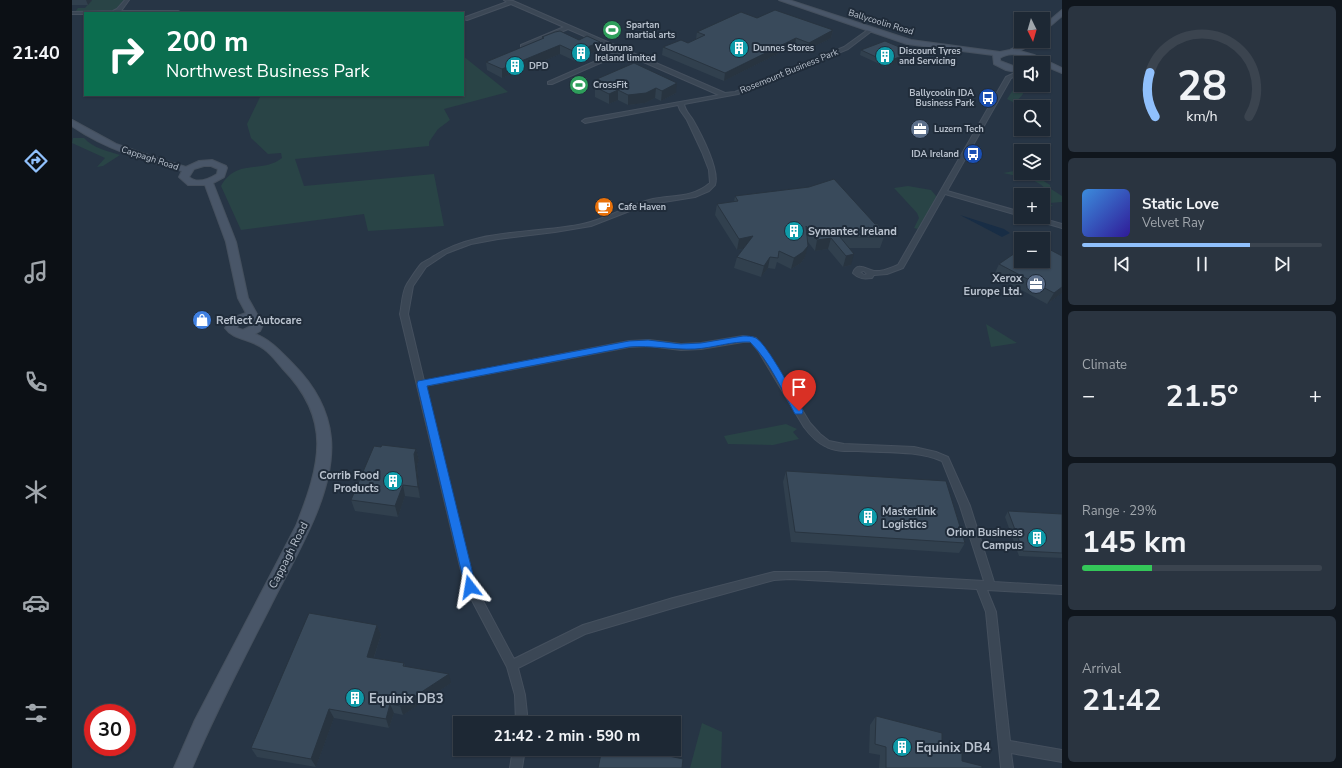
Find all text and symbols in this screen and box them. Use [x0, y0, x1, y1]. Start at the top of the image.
street label: Ballycoolin Road [847, 6, 915, 38]
north arrow [1014, 12, 1050, 48]
map controls [1014, 12, 1050, 268]
sports icon: Spartan martial arts [601, 19, 623, 41]
place label: Spartan martial arts [626, 19, 676, 41]
text: 200 m [166, 23, 249, 61]
icon: right [100, 28, 152, 80]
building icon: Dunnes Stores [728, 37, 750, 59]
text: 21:40 [12, 41, 60, 65]
building icon: Valbruna Ireland limited [570, 42, 592, 64]
place label: Valbruna Ireland limited [594, 42, 656, 64]
place label: Dunnes Stores [753, 42, 815, 54]
building icon: Discount Tyres and Servicing [874, 45, 896, 67]
place label: Discount Tyres and Servicing [899, 45, 961, 67]
street label: Rosemount Business Park [738, 46, 840, 96]
building icon: DPD [504, 55, 526, 77]
button: sound [1014, 56, 1050, 92]
text: 28 [1177, 58, 1227, 115]
text: Northwest Business Park [166, 59, 370, 83]
place label: DPD [529, 60, 549, 72]
sports icon: CrossFit [568, 74, 590, 96]
place label: CrossFit [593, 79, 628, 91]
place label: Ballycoolin IDA Business Park [909, 87, 974, 109]
bus stop icon: Ballycoolin IDA Business Park [977, 87, 999, 109]
button: search [1014, 100, 1050, 136]
text: km/h [1186, 107, 1218, 126]
office icon: Luzern Tech [909, 118, 931, 140]
place label: Luzern Tech [934, 123, 984, 135]
street label: Cappagh Road [120, 143, 180, 173]
bus stop icon: IDA Ireland [962, 143, 984, 165]
button: layers [1014, 144, 1050, 180]
icon: directions [22, 147, 50, 175]
place label: IDA Ireland [911, 148, 959, 160]
button: + [1014, 188, 1050, 224]
text: Static Love [1142, 194, 1219, 214]
cafe icon: Cafe Haven [593, 196, 615, 218]
place label: Cafe Haven [618, 201, 666, 213]
text: Velvet Ray [1142, 214, 1204, 232]
building icon: Symantec Ireland [783, 220, 805, 242]
place label: Symantec Ireland [808, 224, 897, 239]
button: − [1014, 232, 1050, 268]
icon: previous [1111, 253, 1133, 275]
icon: pause [1191, 253, 1213, 275]
icon: next [1271, 253, 1293, 275]
icon: music [22, 258, 50, 286]
place label: Xerox Europe Ltd. [964, 271, 1023, 299]
office icon: Xerox Europe Ltd. [1025, 273, 1047, 295]
shop icon: Reflect Autocare [191, 309, 213, 331]
place label: Reflect Autocare [216, 313, 302, 328]
text: Climate [1082, 356, 1127, 374]
icon: phone [22, 368, 50, 396]
pin [782, 370, 816, 411]
icon: arrive [788, 376, 810, 398]
text: 21.5° [1166, 376, 1238, 417]
text: − [1082, 381, 1095, 411]
text: + [1309, 381, 1322, 411]
place label: Corrib Food Products [319, 468, 379, 496]
building icon: Corrib Food Products [382, 470, 404, 492]
icon: climate [22, 478, 50, 506]
text: Range · 29% [1082, 502, 1157, 520]
place label: Masterlink Logistics [882, 504, 937, 532]
building icon: Masterlink Logistics [857, 506, 879, 528]
street label: Cappagh Road [265, 519, 312, 591]
text: 145 km [1082, 522, 1187, 563]
place label: Orion Business Campus [946, 525, 1023, 553]
building icon: Orion Business Campus [1026, 527, 1048, 549]
position arrow [449, 566, 491, 608]
icon: car [22, 589, 50, 617]
text: Arrival [1082, 660, 1121, 678]
text: 21:42 [1082, 680, 1161, 721]
building icon: Equinix DB3 [344, 687, 366, 709]
place label: Equinix DB3 [369, 690, 444, 708]
icon: filters [22, 699, 50, 727]
speed limit sign: 30 [84, 704, 136, 756]
text: 21:42 · 2 min · 590 m [494, 726, 640, 746]
building icon: Equinix DB4 [891, 736, 913, 758]
place label: Equinix DB4 [916, 739, 991, 757]

